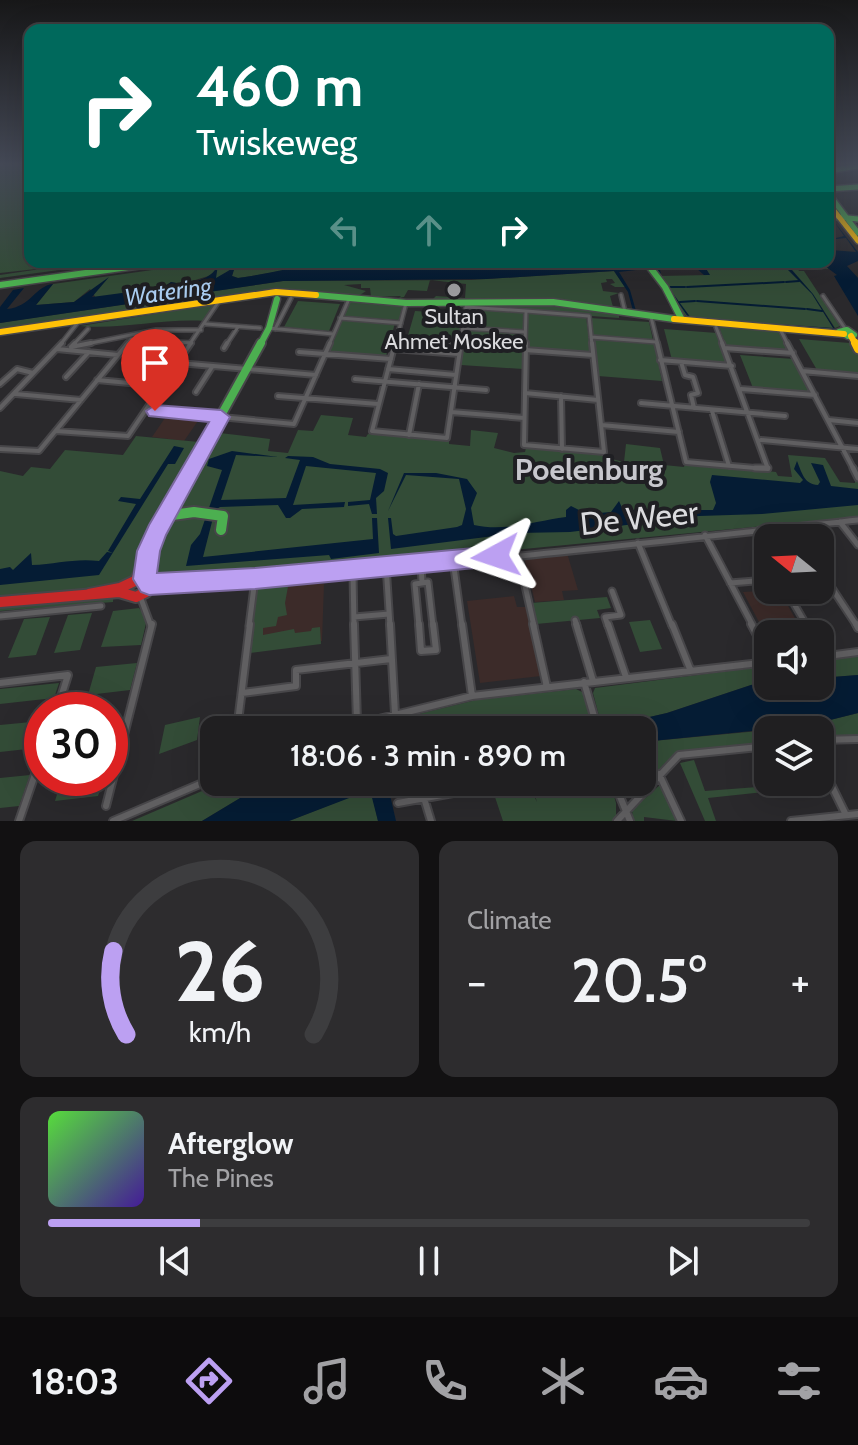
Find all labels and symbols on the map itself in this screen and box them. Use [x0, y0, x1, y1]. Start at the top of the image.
water label: Watering [123, 271, 214, 312]
marker: Sultan Ahmet Moskee [445, 281, 463, 299]
place label: Sultan Ahmet Moskee [384, 303, 524, 355]
pin [121, 329, 189, 411]
district label: Poelenburg [515, 451, 663, 488]
street label: De Weer [578, 492, 701, 543]
position arrow [454, 514, 538, 598]
north arrow [754, 524, 834, 604]
speed limit sign: 30 [24, 692, 128, 796]

